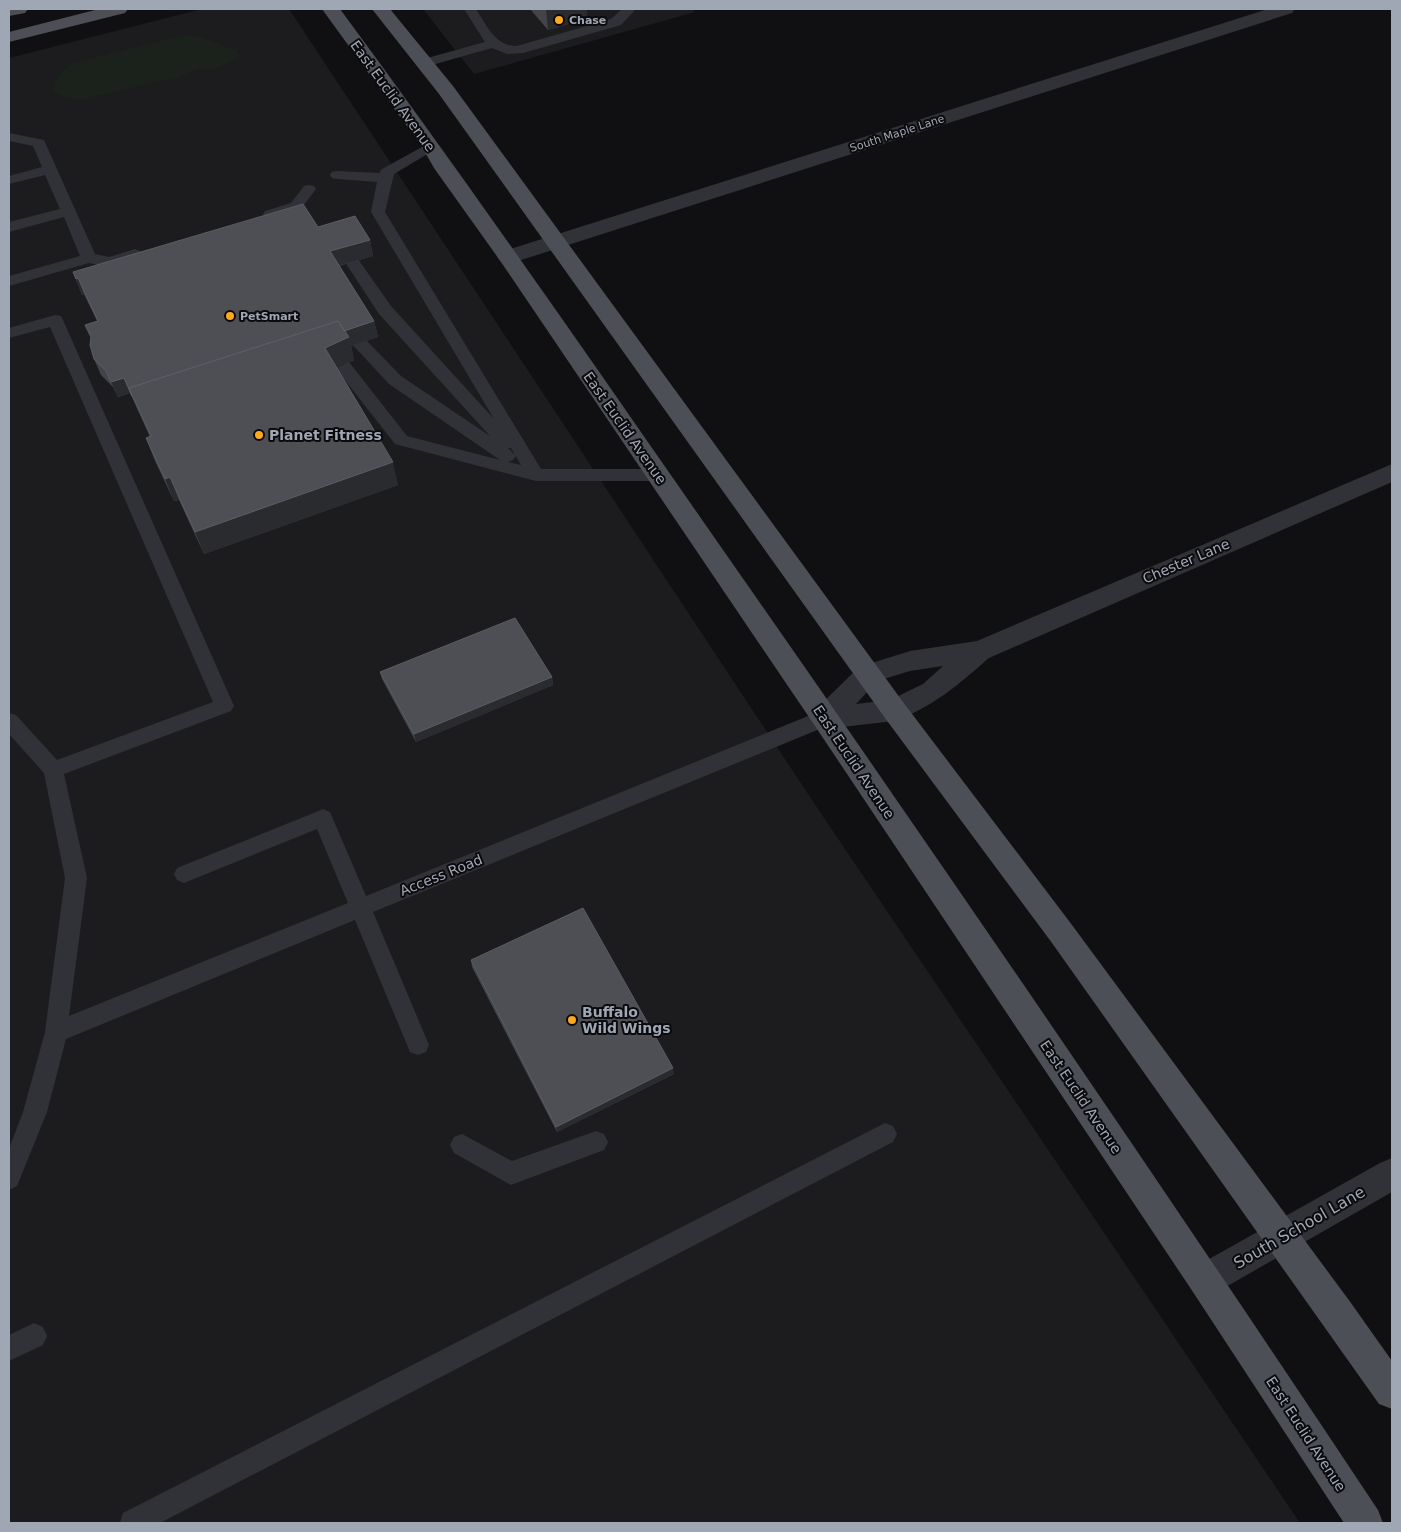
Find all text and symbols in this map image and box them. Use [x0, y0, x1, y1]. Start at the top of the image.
marker: Chase [553, 14, 565, 26]
place label: Chase [569, 14, 606, 27]
street label: East Euclid Avenue [347, 37, 439, 155]
street label: South Maple Lane [848, 112, 946, 155]
marker: PetSmart [224, 310, 236, 322]
place label: PetSmart [240, 310, 298, 323]
street label: East Euclid Avenue [580, 369, 670, 487]
place label: Planet Fitness [269, 427, 382, 443]
marker: Planet Fitness [253, 429, 265, 441]
street label: Chester Lane [1140, 536, 1232, 586]
street label: East Euclid Avenue [810, 702, 898, 822]
street label: Access Road [397, 851, 485, 899]
place label: Buffalo Wild Wings [582, 1004, 671, 1036]
marker: Buffalo Wild Wings [566, 1014, 578, 1026]
street label: East Euclid Avenue [1037, 1037, 1125, 1157]
street label: South School Lane [1230, 1182, 1368, 1273]
street label: East Euclid Avenue [1263, 1374, 1349, 1494]

